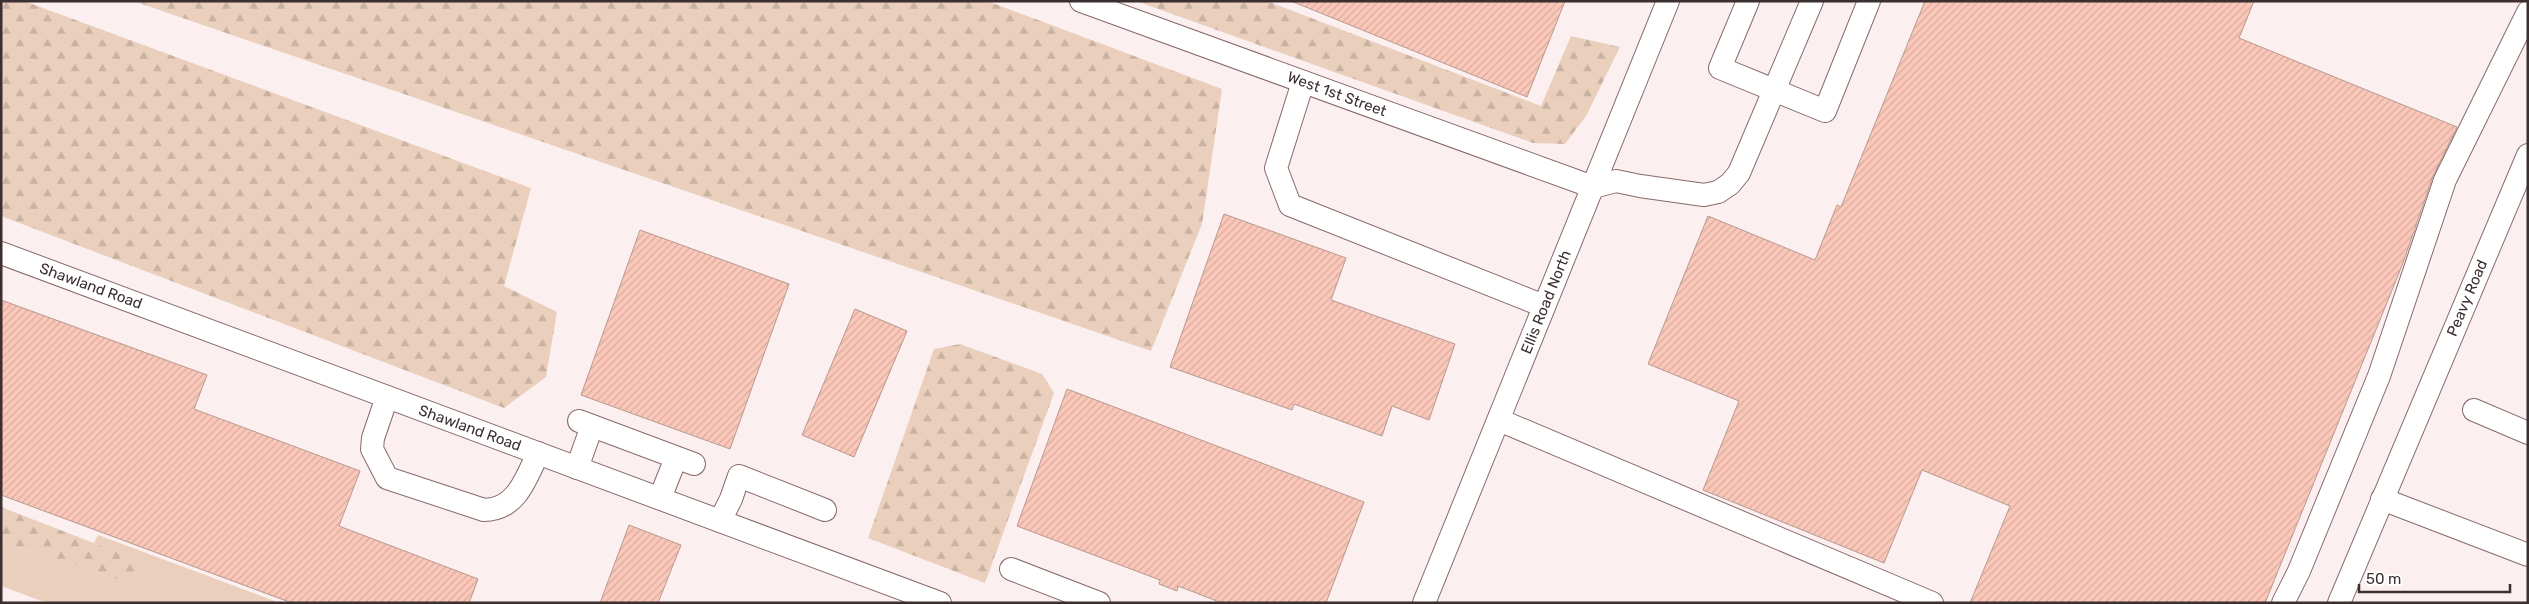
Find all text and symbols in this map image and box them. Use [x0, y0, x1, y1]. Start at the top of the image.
street label: West 1st Street [1285, 68, 1389, 120]
street label: Ellis Road North [1517, 247, 1575, 357]
street label: Peavy Road [2443, 257, 2491, 339]
street label: Shawland Road [37, 259, 145, 313]
street label: Shawland Road [416, 401, 524, 455]
scale bar [2359, 562, 2510, 594]
text: 50 m [2366, 570, 2401, 588]

